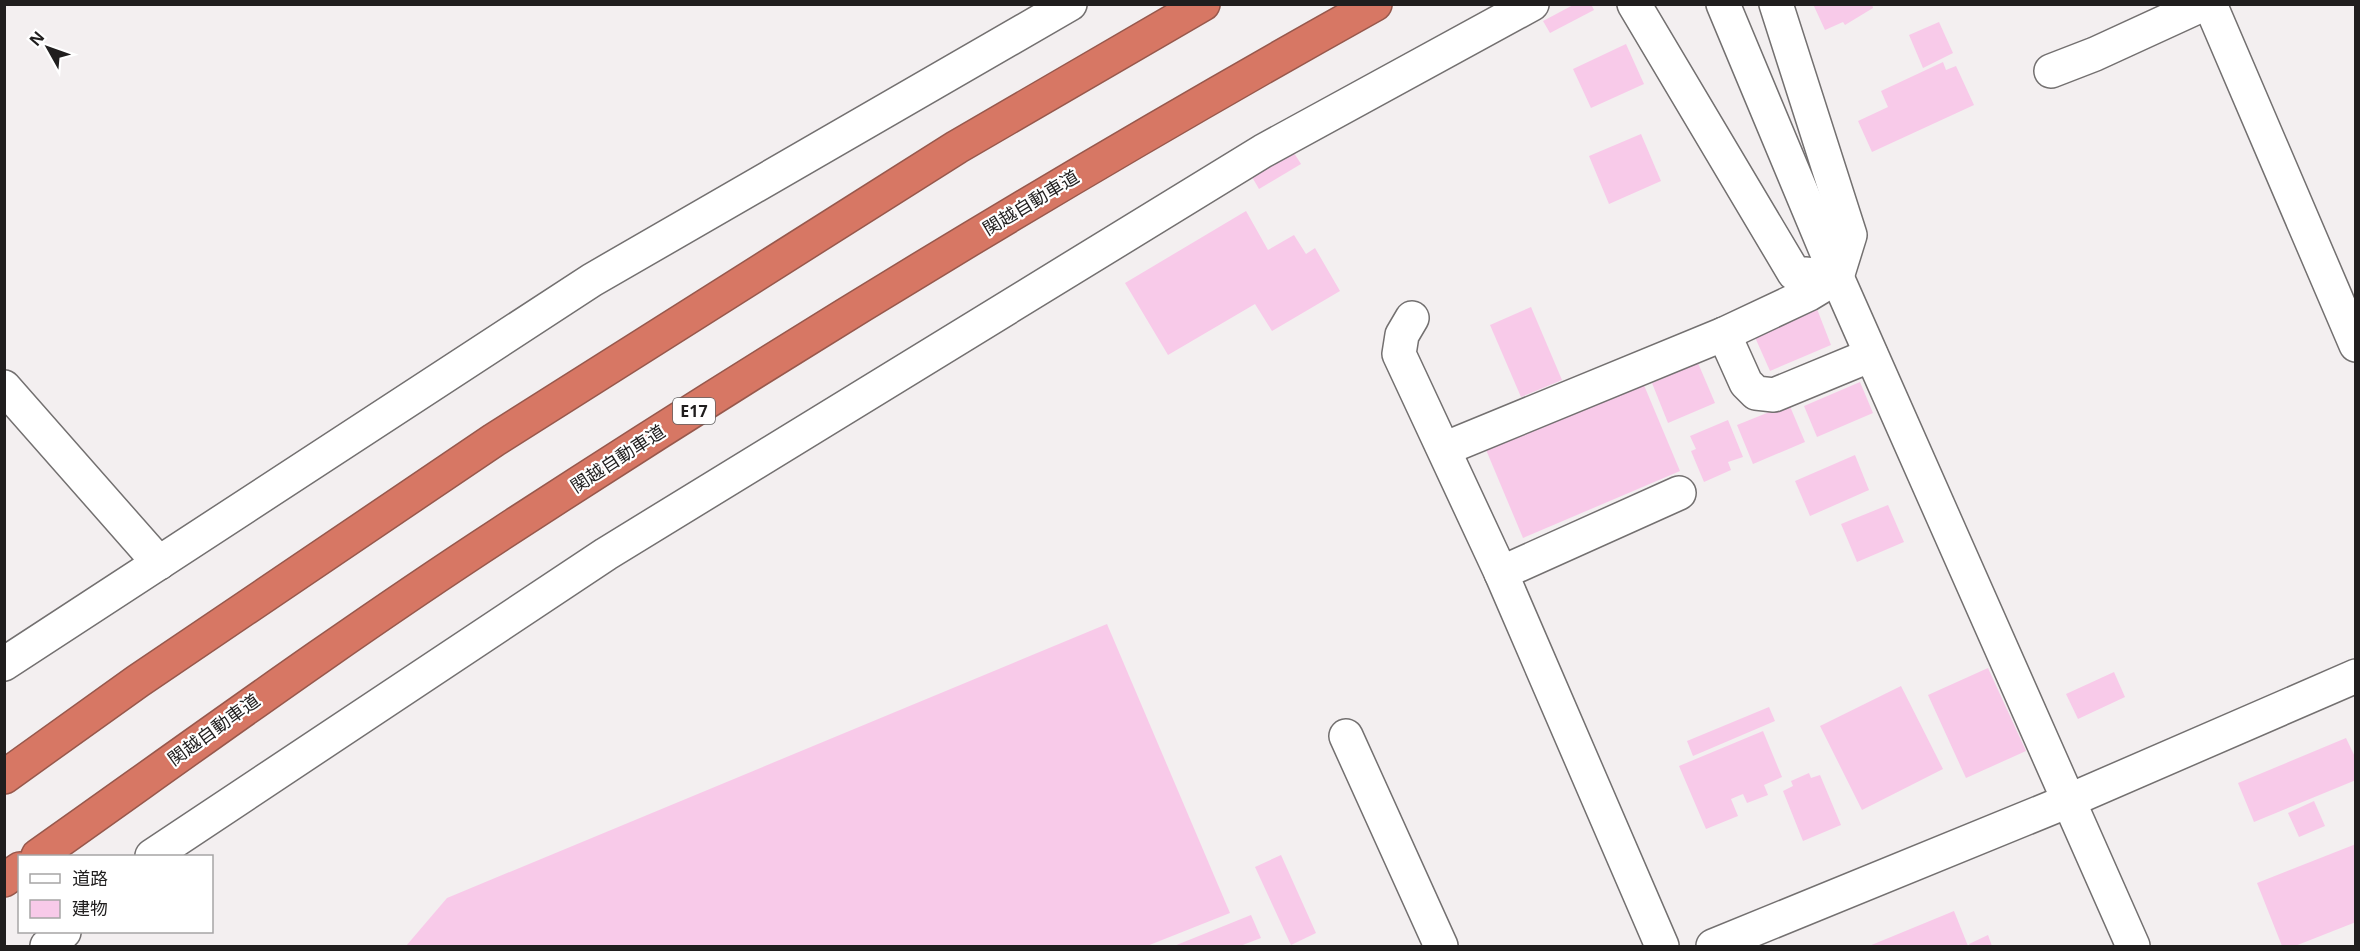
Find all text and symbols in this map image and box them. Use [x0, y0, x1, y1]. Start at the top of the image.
north arrow [18, 18, 78, 78]
text: N [24, 26, 49, 50]
street label: 関越自動車道 [978, 164, 1083, 240]
road number: E17 [673, 398, 715, 424]
street label: 関越自動車道 [566, 419, 669, 498]
street label: 関越自動車道 [163, 688, 264, 771]
legend [18, 855, 213, 933]
text: 道路 [72, 866, 108, 890]
text: 建物 [72, 896, 108, 920]

